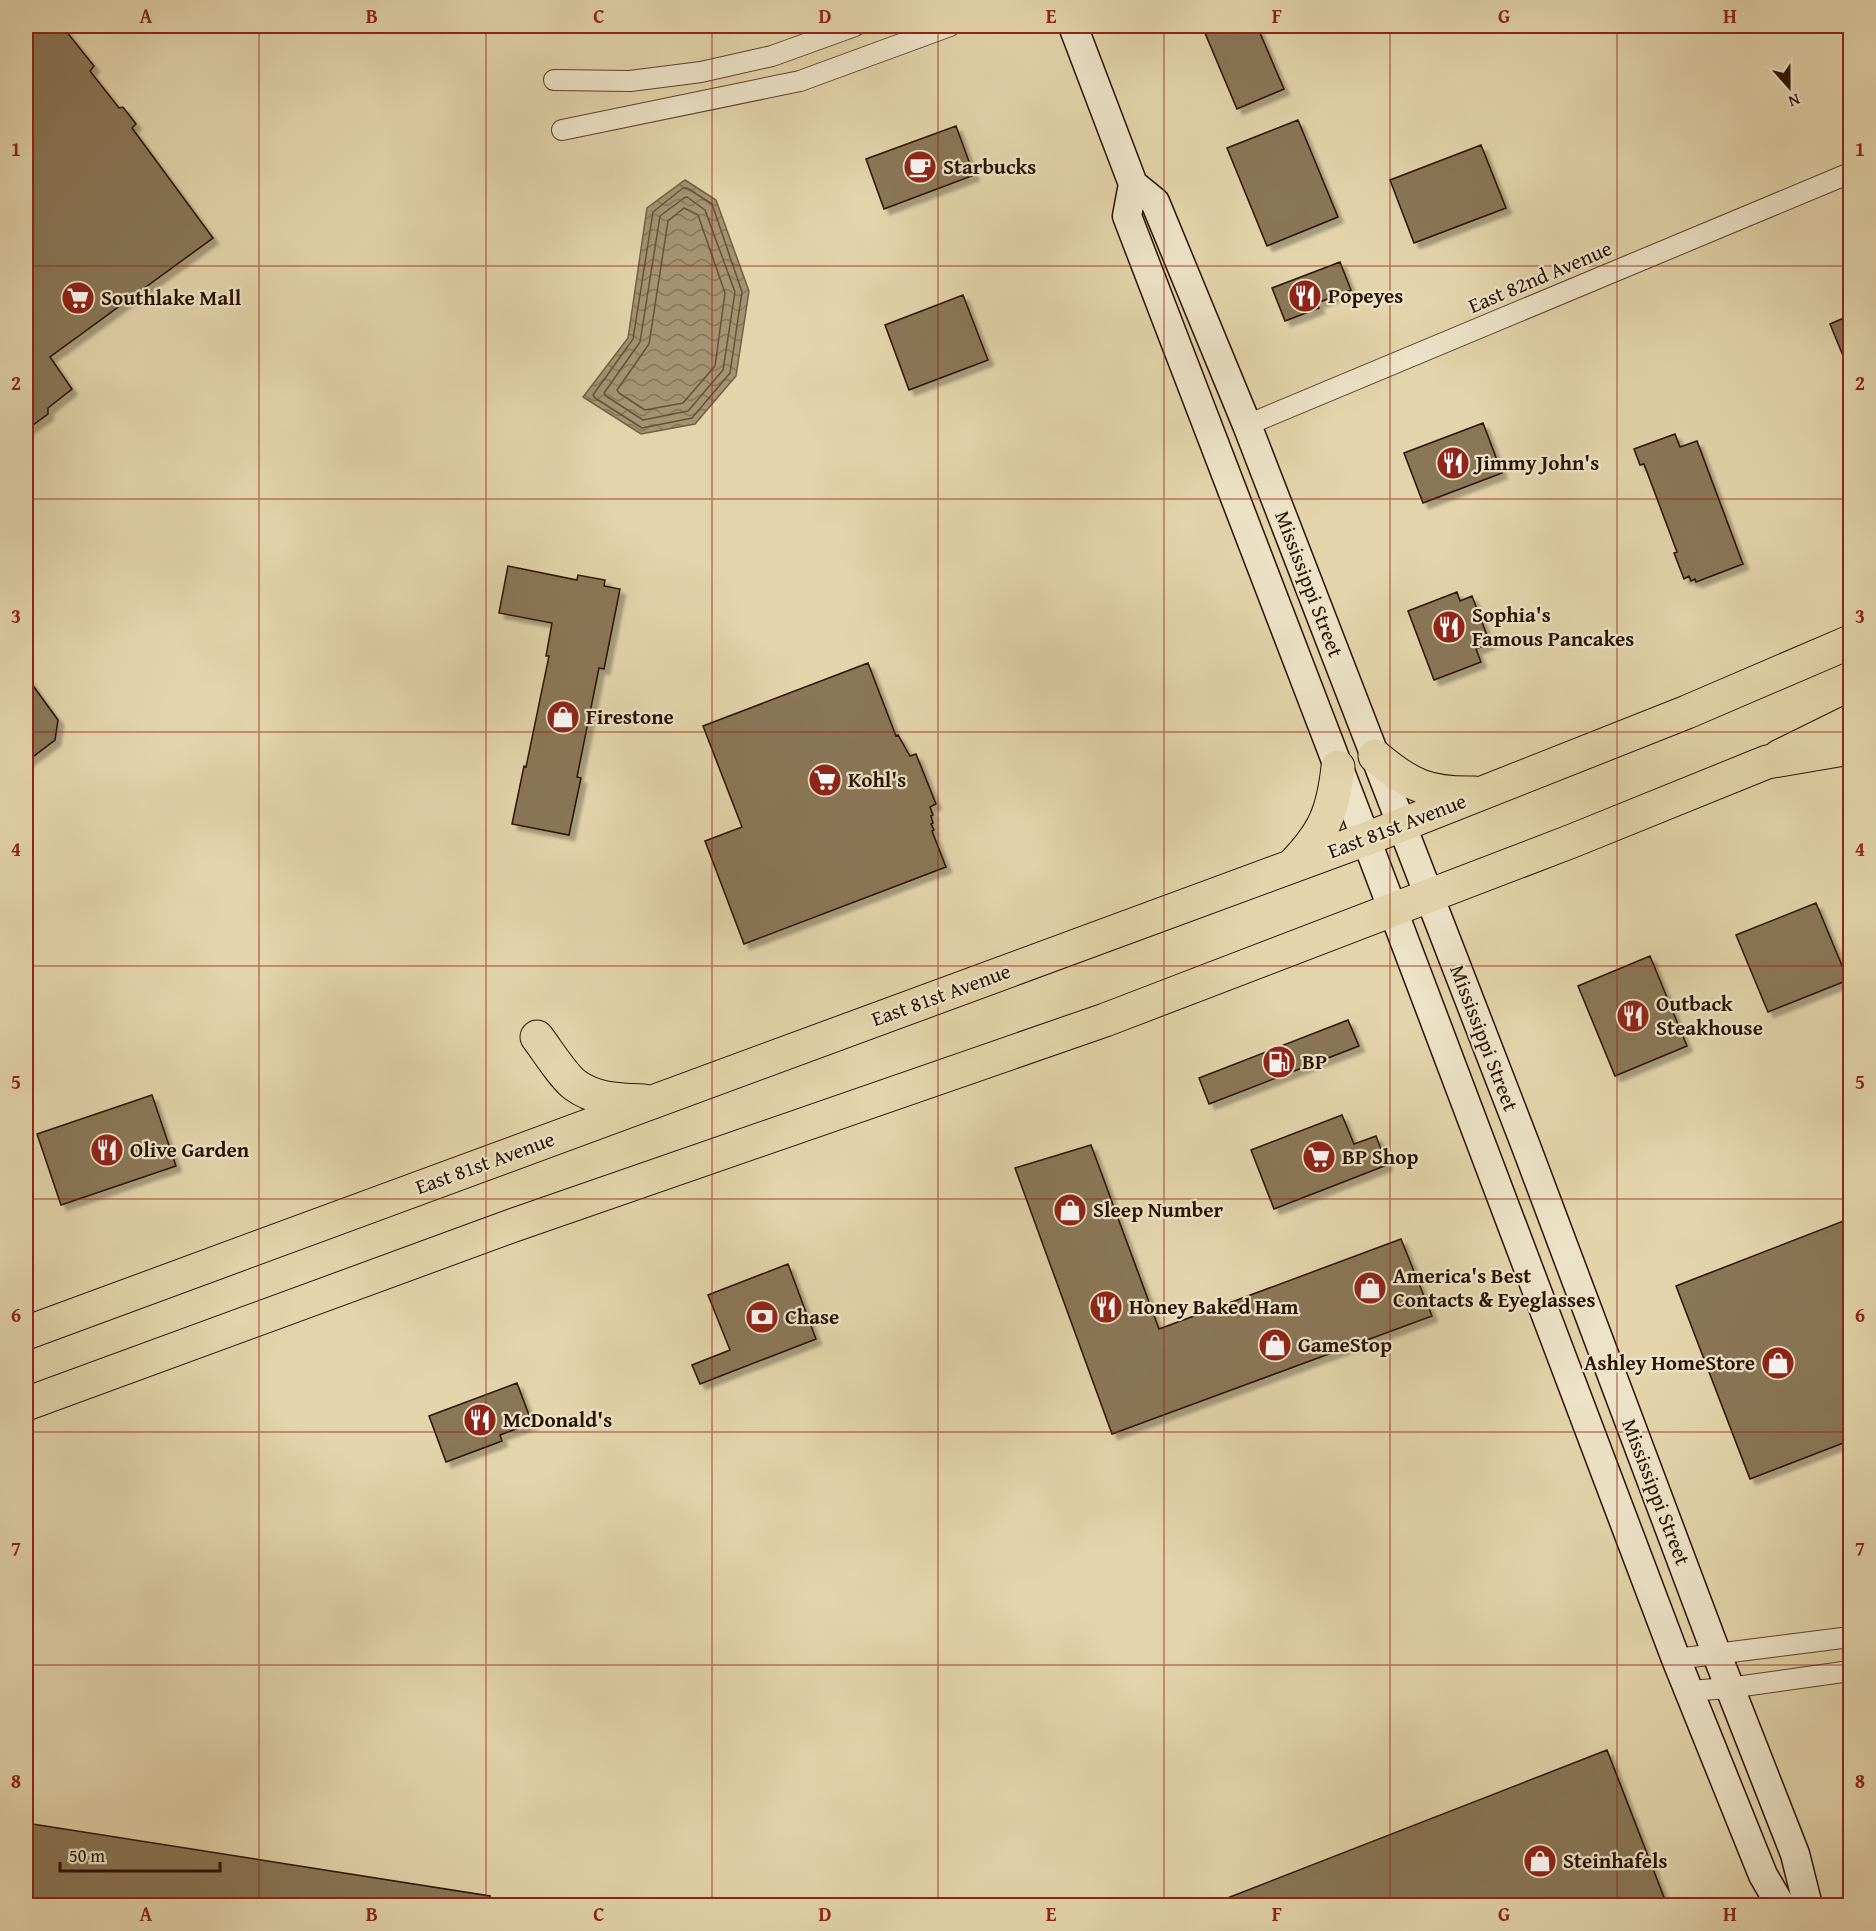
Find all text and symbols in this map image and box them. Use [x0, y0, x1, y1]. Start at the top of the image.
text: A [140, 1, 153, 30]
text: B [366, 1, 378, 30]
text: C [593, 1, 605, 30]
text: D [818, 1, 832, 30]
text: E [1046, 1, 1057, 30]
text: F [1272, 1, 1282, 30]
text: G [1498, 1, 1510, 30]
text: H [1723, 1, 1737, 30]
north arrow [1759, 57, 1819, 117]
text: N [1785, 88, 1804, 114]
text: 1 [11, 134, 21, 163]
text: 1 [1855, 134, 1865, 163]
cafe icon: Starbucks [902, 149, 938, 185]
place label: Starbucks [943, 151, 1036, 182]
street label: East 82nd Avenue [1463, 232, 1617, 321]
restaurant icon: Popeyes [1287, 278, 1323, 314]
supermarket icon: Southlake Mall [60, 280, 96, 316]
place label: Popeyes [1328, 280, 1403, 311]
place label: Southlake Mall [101, 282, 242, 313]
text: 2 [11, 368, 21, 397]
text: 2 [1855, 368, 1865, 397]
restaurant icon: Jimmy John's [1435, 445, 1471, 481]
place label: Jimmy John's [1473, 447, 1599, 478]
street label: Mississippi Street [1267, 506, 1352, 662]
place label: Sophia's Famous Pancakes [1472, 599, 1634, 654]
text: 3 [11, 601, 21, 630]
text: 3 [1855, 601, 1865, 630]
restaurant icon: Sophia's Famous Pancakes [1431, 609, 1467, 645]
shop icon: Firestone [545, 699, 581, 735]
place label: Firestone [586, 701, 674, 732]
supermarket icon: Kohl's [807, 762, 843, 798]
place label: Kohl's [848, 764, 906, 795]
street label: East 81st Avenue [1323, 785, 1471, 866]
text: 4 [11, 834, 21, 863]
text: 4 [1855, 834, 1865, 863]
street label: East 81st Avenue [867, 955, 1015, 1034]
street label: Mississippi Street [1442, 960, 1527, 1116]
place label: Outback Steakhouse [1656, 988, 1763, 1043]
restaurant icon: Outback Steakhouse [1615, 998, 1651, 1034]
fuel station icon: BP [1261, 1044, 1297, 1080]
place label: BP [1302, 1046, 1327, 1077]
text: 5 [11, 1067, 21, 1096]
text: 5 [1855, 1067, 1865, 1096]
street label: East 81st Avenue [411, 1123, 559, 1202]
restaurant icon: Olive Garden [89, 1132, 125, 1168]
place label: Olive Garden [130, 1134, 250, 1165]
supermarket icon: BP Shop [1301, 1139, 1337, 1175]
place label: BP Shop [1342, 1141, 1418, 1172]
shop icon: Sleep Number [1052, 1192, 1088, 1228]
place label: Sleep Number [1093, 1194, 1224, 1225]
place label: America's Best Contacts & Eyeglasses [1393, 1260, 1595, 1315]
shop icon: America's Best Contacts & Eyeglasses [1352, 1270, 1388, 1306]
restaurant icon: Honey Baked Ham [1088, 1289, 1124, 1325]
place label: Honey Baked Ham [1129, 1291, 1298, 1322]
bank icon: Chase [744, 1299, 780, 1335]
text: 6 [11, 1300, 21, 1329]
text: 6 [1855, 1300, 1865, 1329]
place label: Chase [785, 1301, 839, 1332]
shop icon: GameStop [1257, 1327, 1293, 1363]
place label: GameStop [1298, 1329, 1392, 1360]
shop icon: Ashley HomeStore [1760, 1345, 1796, 1381]
place label: Ashley HomeStore [1584, 1347, 1755, 1378]
restaurant icon: McDonald's [462, 1402, 498, 1438]
place label: McDonald's [503, 1404, 612, 1435]
street label: Mississippi Street [1614, 1414, 1699, 1570]
text: 7 [11, 1533, 21, 1562]
text: 7 [1855, 1533, 1865, 1562]
text: 8 [11, 1766, 21, 1795]
text: 8 [1855, 1766, 1865, 1795]
scale bar [60, 1835, 220, 1873]
text: 50 m [69, 1842, 105, 1869]
shop icon: Steinhafels [1522, 1843, 1558, 1879]
place label: Steinhafels [1563, 1845, 1668, 1876]
text: A [140, 1899, 153, 1928]
text: B [366, 1899, 378, 1928]
text: C [593, 1899, 605, 1928]
text: D [818, 1899, 832, 1928]
text: E [1046, 1899, 1057, 1928]
text: F [1272, 1899, 1282, 1928]
text: G [1498, 1899, 1510, 1928]
text: H [1723, 1899, 1737, 1928]

